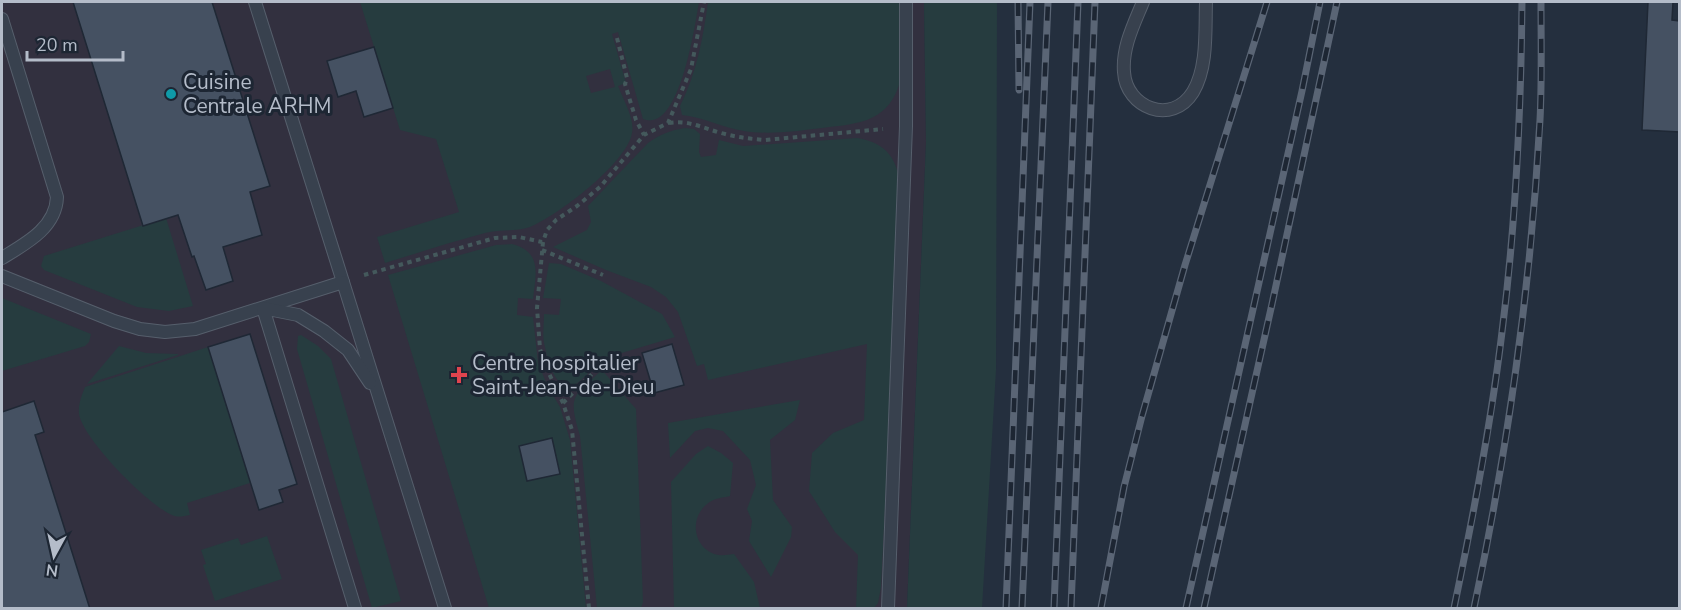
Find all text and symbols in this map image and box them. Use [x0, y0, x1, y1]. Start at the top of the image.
scale bar [27, 24, 123, 62]
text: 20 m [36, 33, 78, 57]
place label: Cuisine Centrale ARHM [183, 68, 331, 120]
marker: Cuisine Centrale ARHM [164, 87, 178, 101]
place label: Centre hospitalier Saint-Jean-de-Dieu [472, 349, 655, 401]
marker: Centre hospitalier Saint-Jean-de-Dieu [450, 366, 468, 384]
north arrow [24, 526, 84, 586]
text: N [45, 558, 60, 582]

